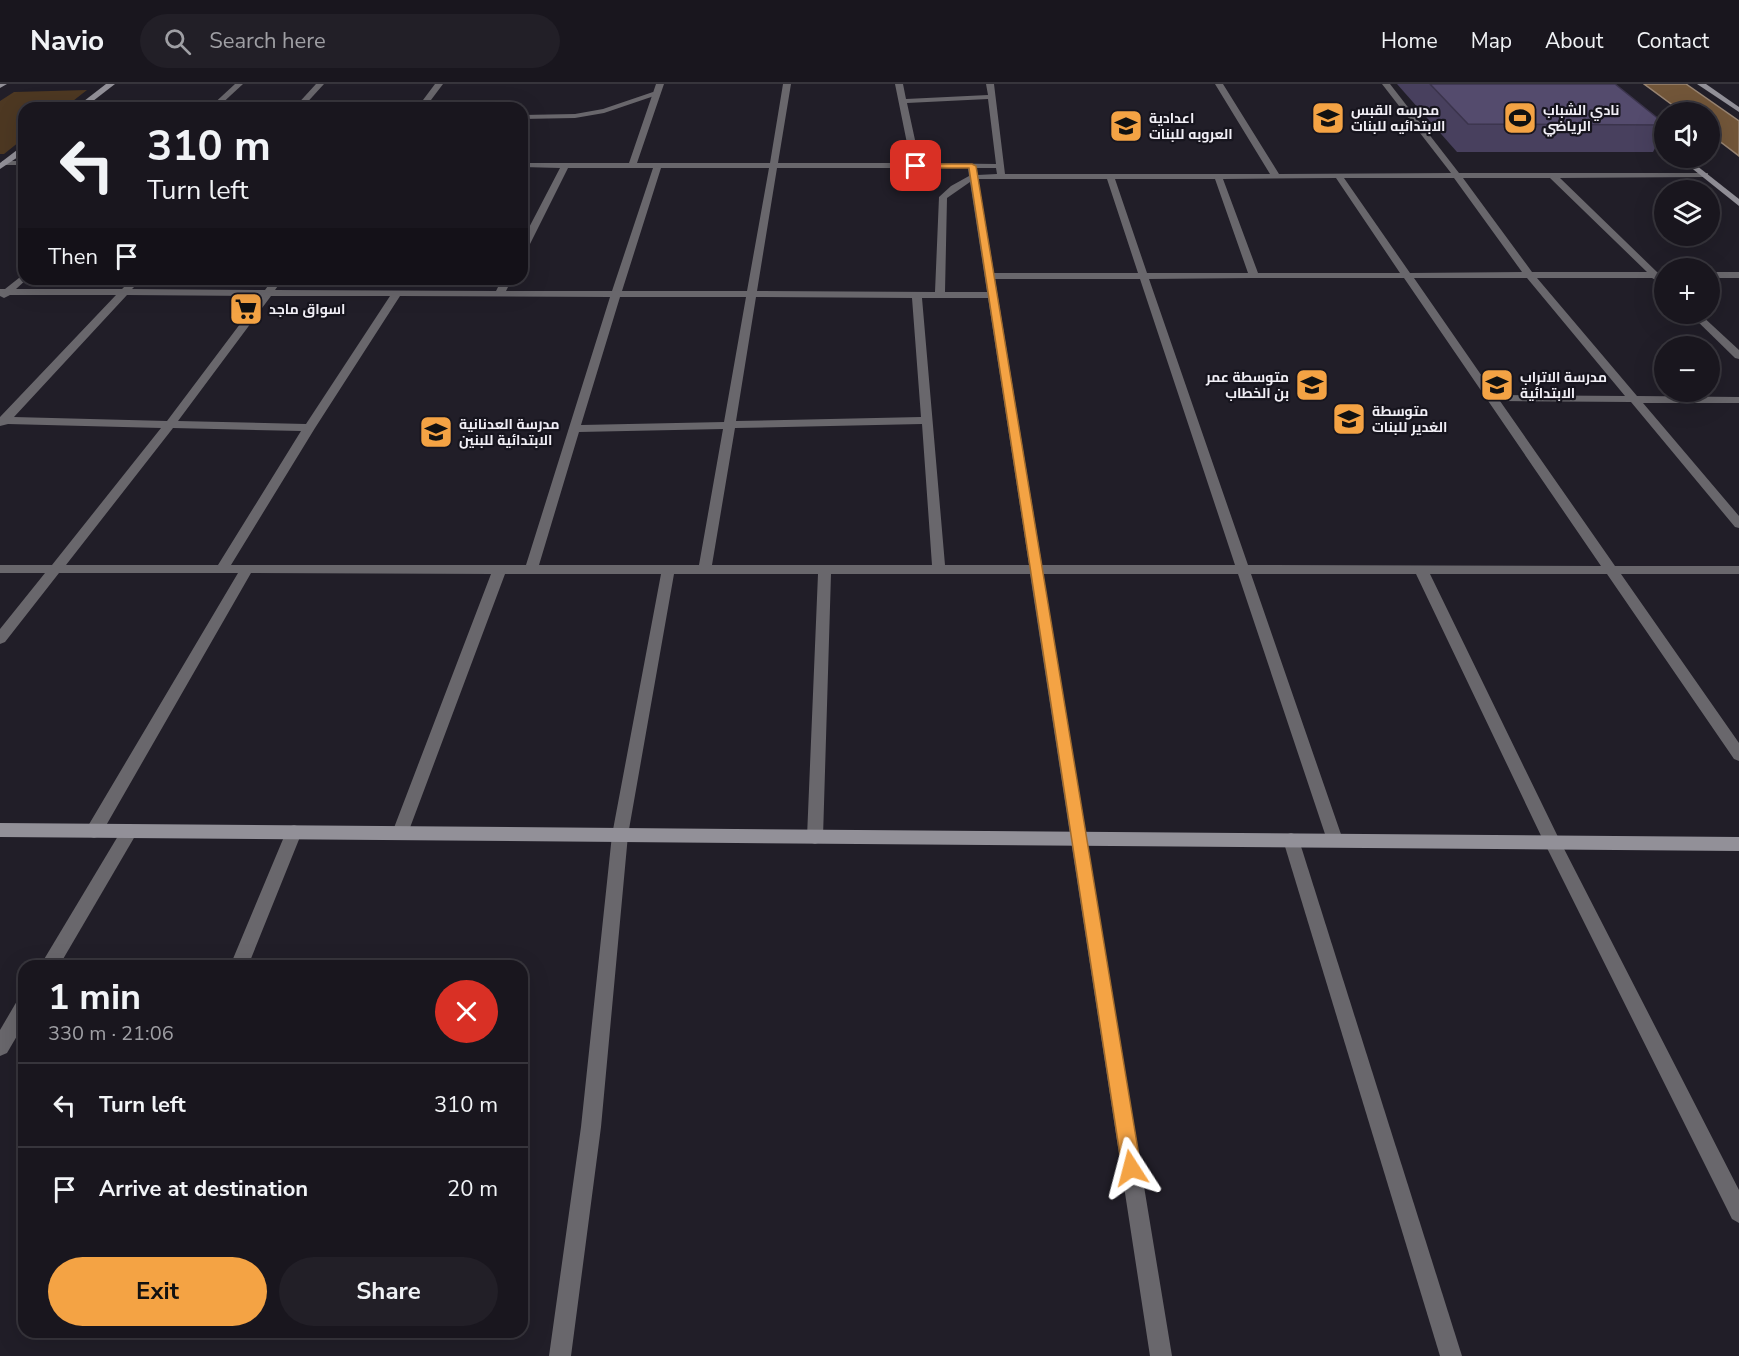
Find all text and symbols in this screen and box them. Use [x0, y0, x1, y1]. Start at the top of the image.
search box [140, 14, 560, 68]
text: Navio [30, 22, 104, 60]
icon: search [161, 25, 194, 58]
text: Search here [209, 26, 326, 56]
text: Home [1381, 27, 1438, 55]
text: Map [1471, 27, 1512, 55]
text: About [1545, 27, 1603, 55]
text: Contact [1636, 27, 1709, 55]
school or university icon: مدرسه القبس الابتدائيه للبنات [1310, 100, 1346, 136]
sports icon: نادي الشباب الرياضي [1502, 100, 1538, 136]
place label: مدرسه القبس الابتدائيه للبنات [1351, 101, 1445, 136]
place label: نادي الشباب الرياضي [1543, 101, 1619, 137]
map controls [1654, 102, 1720, 402]
button: sound [1654, 102, 1720, 168]
school or university icon: اعدادية العروبه للبنات [1108, 108, 1144, 144]
place label: اعدادية العروبه للبنات [1149, 109, 1233, 144]
text: 310 m [147, 118, 271, 175]
icon: left [48, 126, 126, 204]
pin [890, 140, 941, 191]
icon: arrive [899, 149, 932, 182]
text: Turn left [147, 172, 248, 209]
button: layers [1654, 180, 1720, 246]
icon: arrive [110, 240, 143, 273]
text: Then [48, 242, 98, 272]
button: + [1654, 258, 1720, 324]
supermarket icon: اسواق ماجد [228, 291, 264, 327]
place label: اسواق ماجد [269, 300, 345, 319]
button: − [1654, 336, 1720, 402]
school or university icon: متوسطة عمر بن الخطاب [1294, 367, 1330, 403]
school or university icon: مدرسة الاتراب الابتدائية [1479, 367, 1515, 403]
place label: متوسطة عمر بن الخطاب [1205, 368, 1289, 403]
place label: مدرسة الاتراب الابتدائية [1520, 368, 1607, 403]
school or university icon: متوسطة الغدير للبنات [1331, 401, 1367, 437]
place label: متوسطة الغدير للبنات [1372, 402, 1447, 437]
school or university icon: مدرسة العدنانية الابتدائية للبنين [418, 414, 454, 450]
place label: مدرسة العدنانية الابتدائية للبنين [459, 415, 560, 450]
text: 1 min [48, 973, 141, 1022]
button: close [435, 980, 498, 1043]
text: 330 m · 21:06 [48, 1020, 174, 1047]
icon: left [48, 1089, 81, 1122]
text: Turn left [99, 1090, 186, 1120]
text: 310 m [434, 1090, 498, 1120]
position arrow [1099, 1136, 1163, 1200]
icon: arrive [48, 1173, 81, 1206]
text: Arrive at destination [99, 1174, 308, 1204]
text: 20 m [447, 1174, 498, 1204]
button: Exit [48, 1257, 267, 1326]
button: Share [279, 1257, 498, 1326]

